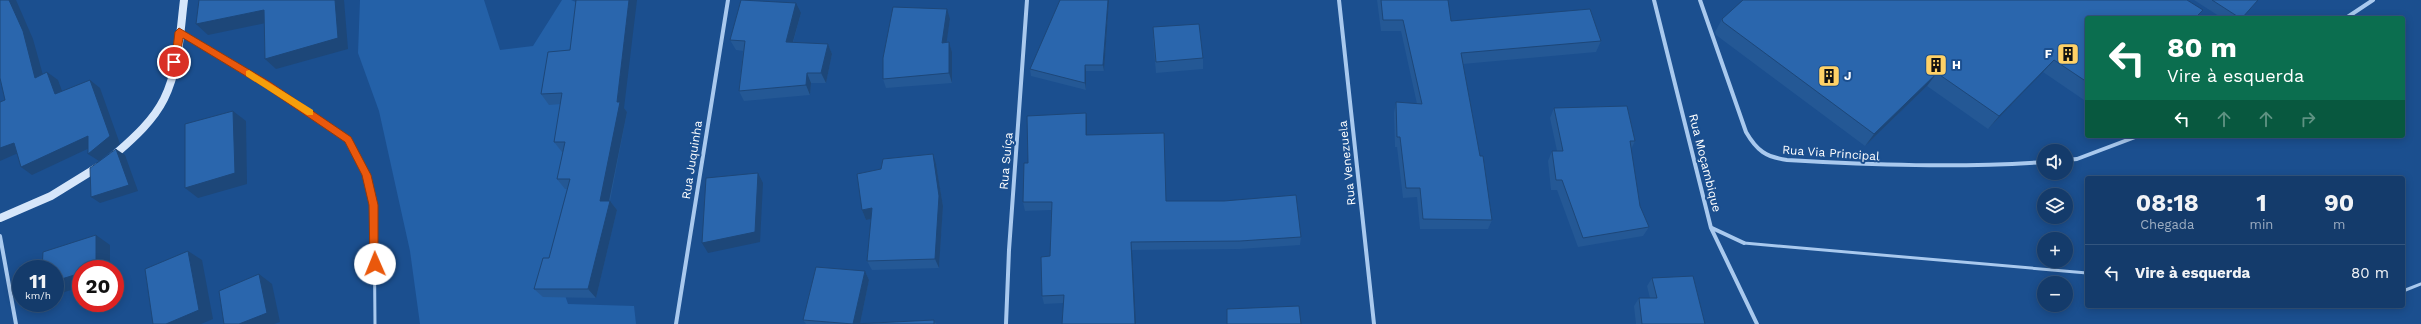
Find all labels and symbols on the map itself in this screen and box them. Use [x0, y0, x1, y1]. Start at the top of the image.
building icon: F [2055, 41, 2081, 67]
pin [157, 45, 191, 79]
place label: F [2045, 47, 2053, 61]
building icon: H [1923, 52, 1949, 78]
place label: H [1952, 58, 1961, 72]
building icon: J [1816, 63, 1842, 89]
place label: J [1844, 69, 1851, 83]
street label: Rua Moçambique [1686, 112, 1724, 214]
street label: Rua Juquinha [679, 119, 705, 200]
street label: Rua Venezuela [1336, 120, 1358, 206]
street label: Rua Suíça [997, 131, 1016, 190]
street label: Rua Via Principal [1782, 143, 1881, 163]
position arrow [354, 243, 396, 285]
speed limit sign: 20 [72, 260, 124, 312]

